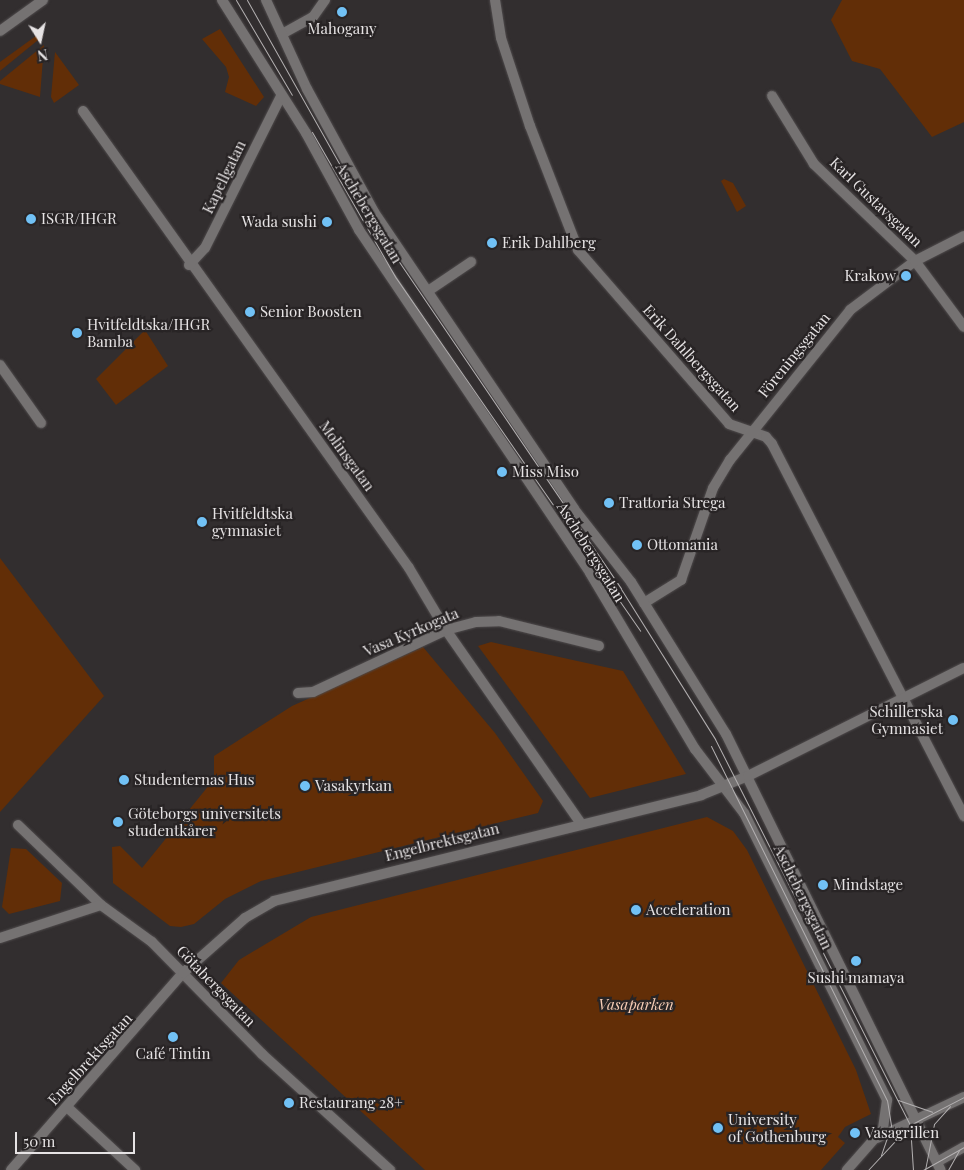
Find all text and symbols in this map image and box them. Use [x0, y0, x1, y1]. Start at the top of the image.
marker: Mahogany [336, 6, 348, 18]
north arrow [15, 15, 65, 65]
place label: Mahogany [307, 20, 377, 38]
text: N [36, 45, 49, 65]
street label: Kapellgatan [199, 137, 249, 217]
street label: Karl Gustavsgatan [826, 153, 926, 251]
street label: Aschebergsgatan [332, 159, 406, 267]
place label: ISGR/IHGR [41, 210, 117, 228]
marker: ISGR/IHGR [25, 213, 37, 225]
place label: Wada sushi [241, 213, 317, 231]
marker: Wada sushi [321, 216, 333, 228]
place label: Erik Dahlberg [502, 234, 596, 252]
marker: Erik Dahlberg [486, 237, 498, 249]
place label: Krakow [845, 267, 896, 285]
marker: Krakow [900, 270, 912, 282]
street label: Erik Dahlbergsgatan [639, 301, 745, 415]
place label: Senior Boosten [260, 303, 362, 321]
marker: Senior Boosten [244, 306, 256, 318]
street label: Föreningsgatan [754, 309, 834, 401]
place label: Hvitfeldtska/IHGR Bamba [87, 315, 210, 350]
marker: Hvitfeldtska/IHGR Bamba [71, 327, 83, 339]
street label: Molinsgatan [316, 417, 378, 495]
place label: Miss Miso [512, 463, 579, 481]
marker: Miss Miso [496, 466, 508, 478]
place label: Trattoria Strega [619, 494, 726, 512]
marker: Trattoria Strega [603, 497, 615, 509]
street label: Aschebergsgatan [553, 499, 629, 605]
place label: Hvitfeldtska gymnasiet [212, 504, 293, 539]
marker: Hvitfeldtska gymnasiet [196, 516, 208, 528]
place label: Ottomania [647, 536, 718, 554]
marker: Ottomania [631, 539, 643, 551]
street label: Vasa Kyrkogata [361, 604, 461, 660]
place label: Schillerska Gymnasiet [869, 702, 943, 737]
marker: Schillerska Gymnasiet [947, 714, 959, 726]
place label: Studenternas Hus [134, 771, 254, 789]
marker: Studenternas Hus [118, 774, 130, 786]
place label: Vasakyrkan [315, 777, 392, 795]
marker: Vasakyrkan [299, 780, 311, 792]
place label: Göteborgs universitets studentkårer [128, 804, 281, 839]
marker: Göteborgs universitets studentkårer [112, 816, 124, 828]
street label: Engelbrektsgatan [383, 819, 501, 865]
street label: Aschebergsgatan [770, 842, 836, 952]
place label: Mindstage [833, 876, 903, 894]
marker: Mindstage [817, 879, 829, 891]
place label: Acceleration [646, 901, 730, 919]
marker: Acceleration [630, 904, 642, 916]
street label: Götabergsgatan [173, 942, 259, 1030]
marker: Sushi mamaya [850, 955, 862, 967]
place label: Sushi mamaya [808, 969, 904, 987]
park label: Vasaparken [598, 996, 674, 1014]
street label: Engelbrektsgatan [44, 1009, 136, 1109]
marker: Café Tintin [167, 1031, 179, 1043]
place label: Café Tintin [135, 1045, 211, 1063]
place label: Restaurang 28+ [299, 1094, 403, 1112]
marker: Restaurang 28+ [283, 1097, 295, 1109]
place label: University of Gothenburg [728, 1110, 826, 1145]
scale bar [18, 1122, 138, 1154]
marker: University of Gothenburg [712, 1122, 724, 1134]
place label: Vasagrillen [865, 1124, 939, 1142]
marker: Vasagrillen [849, 1127, 861, 1139]
text: 50 m [23, 1131, 55, 1151]

